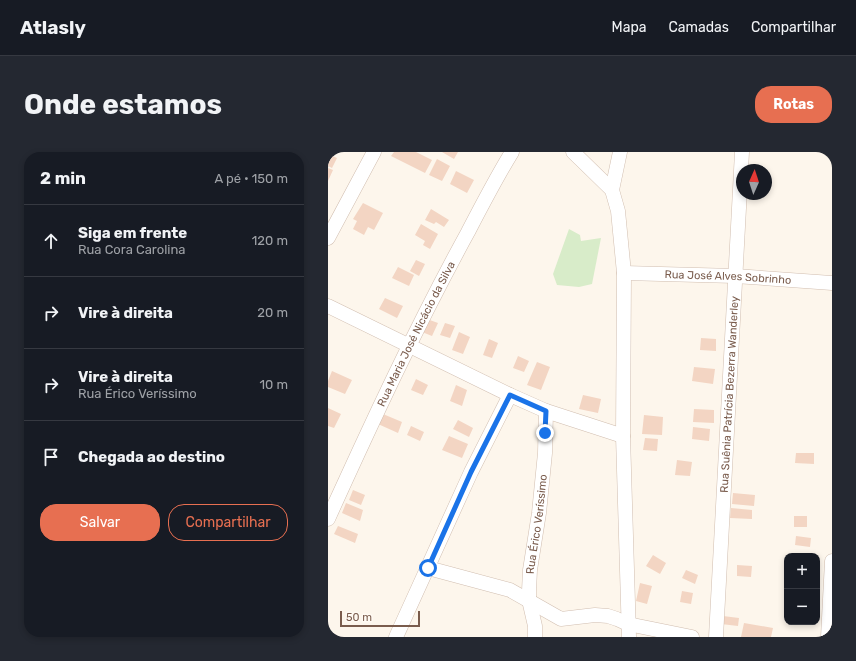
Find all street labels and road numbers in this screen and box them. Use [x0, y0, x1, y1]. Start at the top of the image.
street label: Rua Maria José Nicácio da Silva [375, 259, 458, 409]
street label: Rua José Alves Sobrinho [664, 268, 792, 287]
street label: Rua Suênia Patrícia Bezerra Wanderley [718, 296, 741, 493]
street label: Rua Érico Veríssimo [524, 474, 550, 574]

